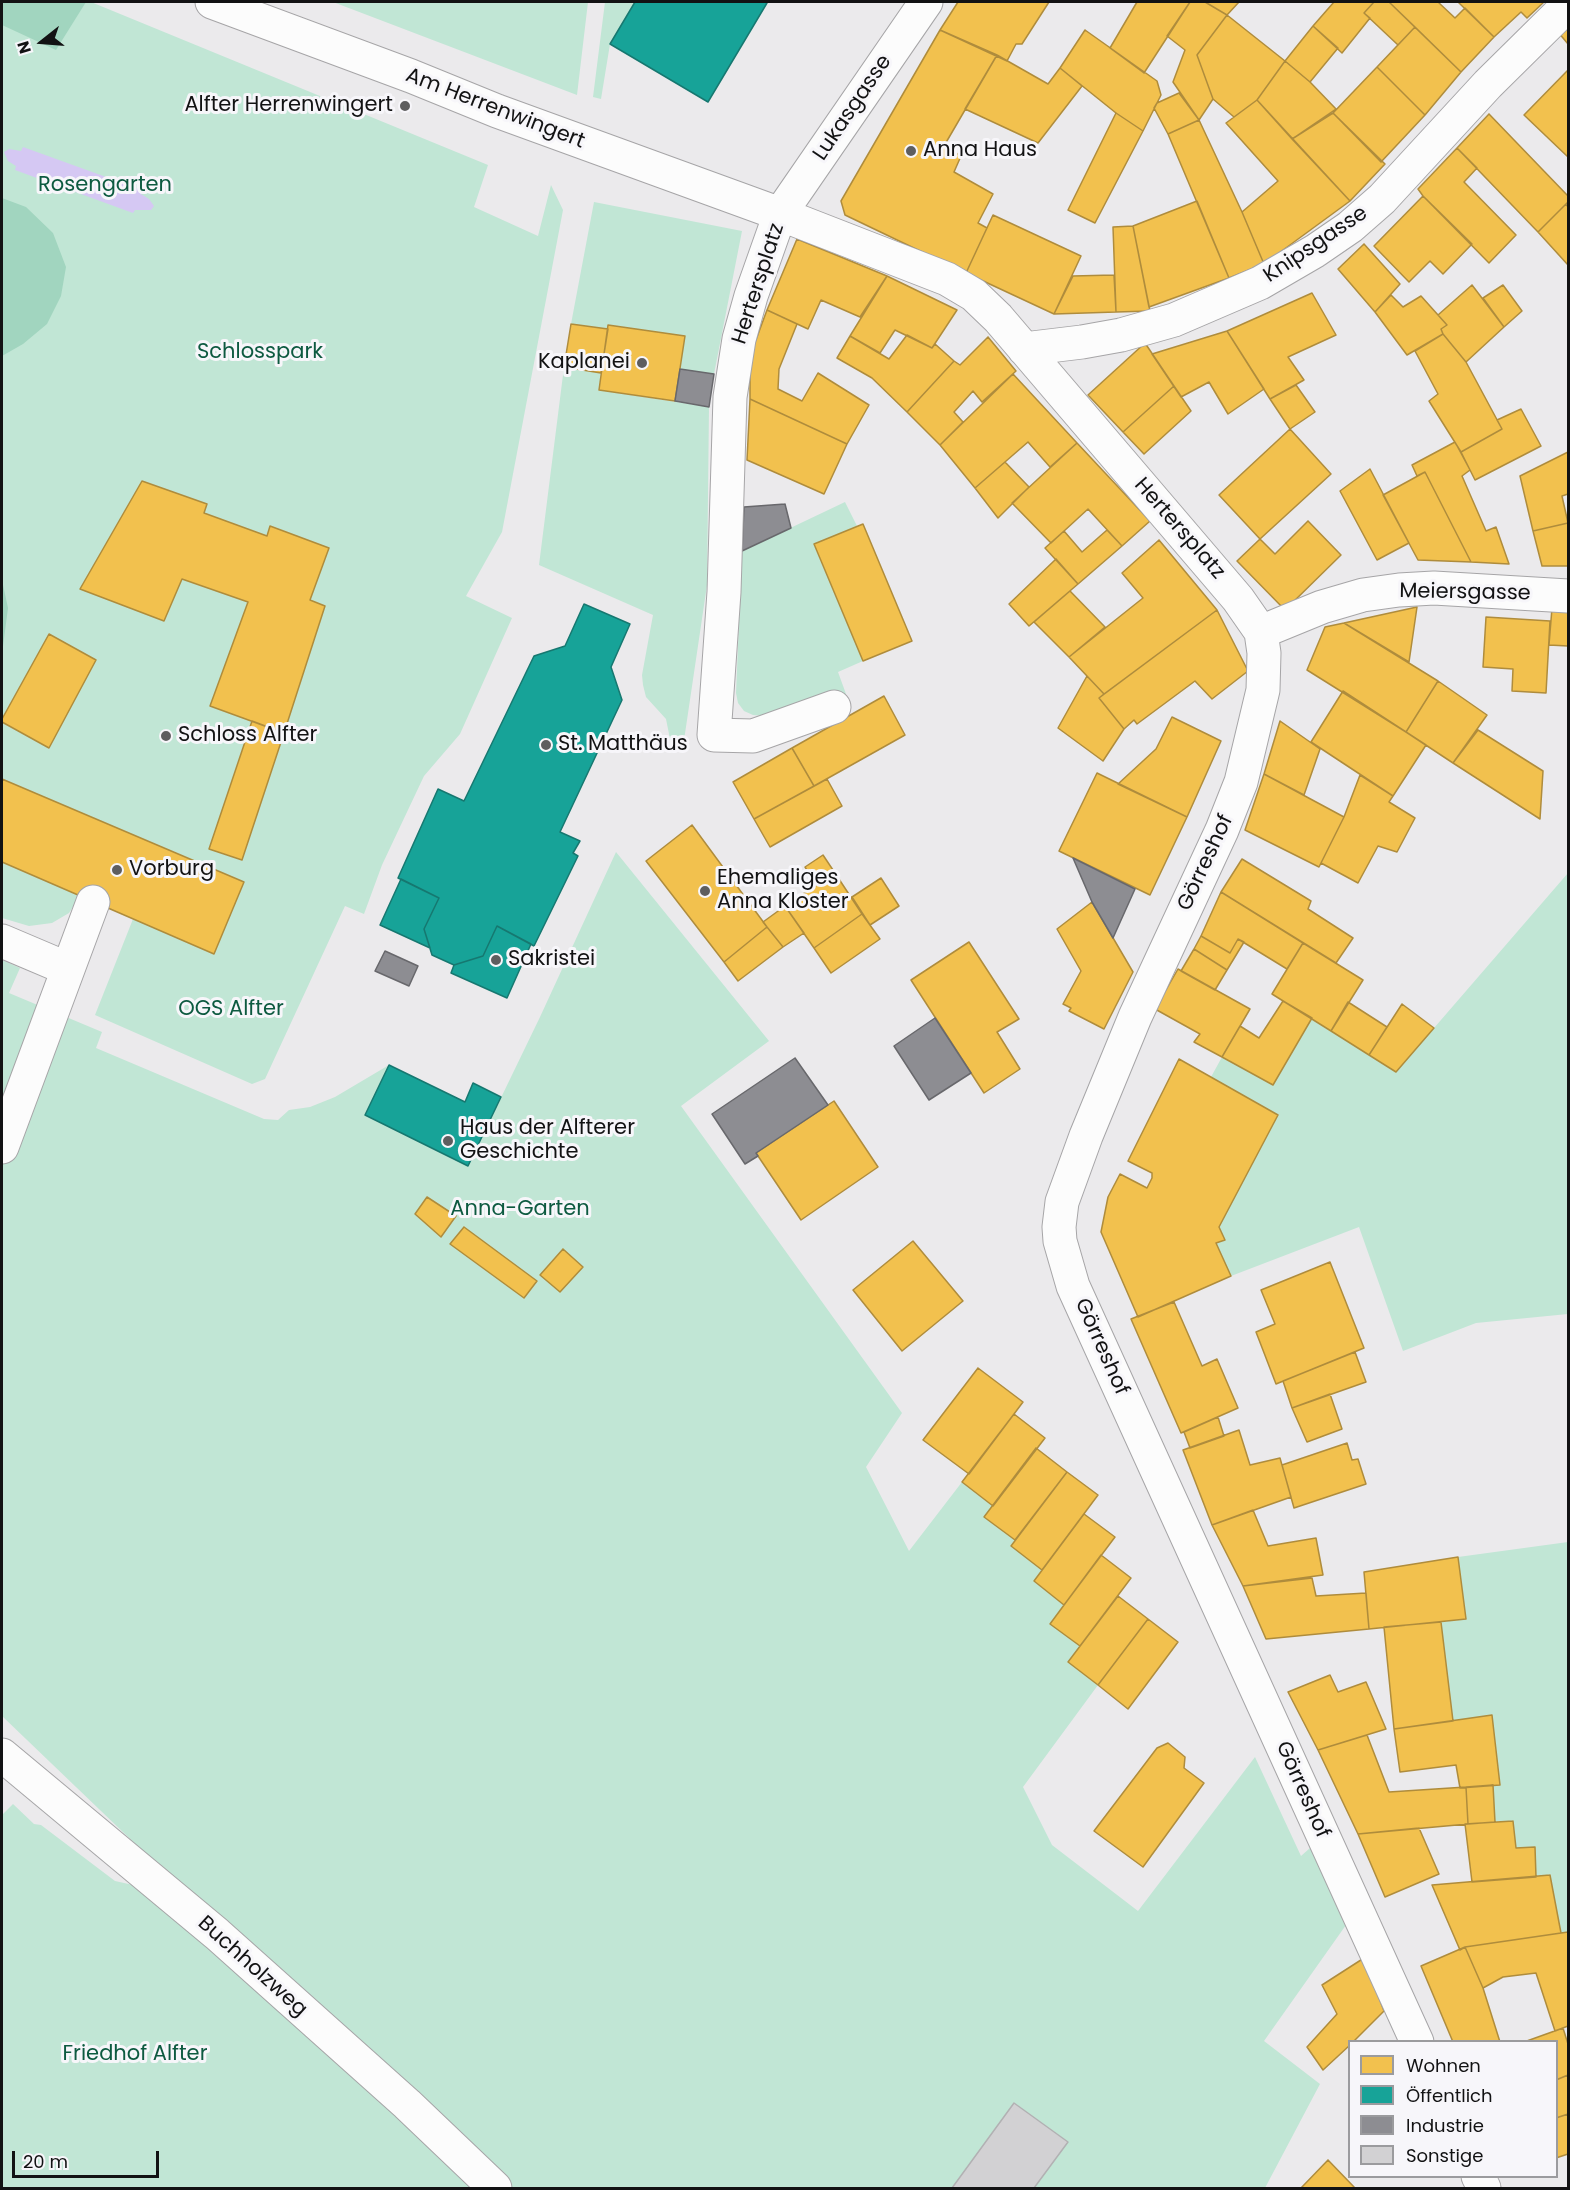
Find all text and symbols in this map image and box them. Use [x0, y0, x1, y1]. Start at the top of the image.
north arrow [12, 12, 72, 72]
text: N [12, 38, 37, 57]
street label: Lukasgasse [808, 50, 898, 166]
street label: Am Herrenwingert [402, 63, 588, 155]
place label: Alfter Herrenwingert [184, 93, 393, 119]
marker: Alfter Herrenwingert [398, 99, 412, 113]
place label: Anna Haus [923, 138, 1037, 164]
marker: Anna Haus [904, 144, 918, 158]
park label: Rosengarten [38, 173, 172, 199]
street label: Knipsgasse [1259, 201, 1373, 289]
street label: Hertersplatz [728, 220, 790, 348]
park label: Schlosspark [197, 340, 323, 366]
place label: Kaplanei [538, 350, 630, 376]
marker: Kaplanei [635, 356, 649, 370]
street label: Hertersplatz [1128, 473, 1230, 585]
street label: Meiersgasse [1399, 579, 1531, 607]
place label: Schloss Alfter [178, 723, 317, 749]
marker: Schloss Alfter [159, 729, 173, 743]
place label: St. Matthäus [558, 732, 688, 758]
marker: St. Matthäus [539, 738, 553, 752]
street label: Görreshof [1173, 811, 1239, 915]
place label: Vorburg [129, 857, 214, 883]
marker: Vorburg [110, 863, 124, 877]
place label: Ehemaliges Anna Kloster [717, 866, 848, 916]
marker: Ehemaliges Anna Kloster [698, 884, 712, 898]
place label: Sakristei [508, 947, 595, 973]
marker: Sakristei [489, 953, 503, 967]
park label: OGS Alfter [178, 997, 284, 1023]
place label: Haus der Alfterer Geschichte [460, 1116, 635, 1166]
marker: Haus der Alfterer Geschichte [441, 1134, 455, 1148]
park label: Anna-Garten [450, 1197, 590, 1223]
street label: Görreshof [1068, 1295, 1134, 1399]
street label: Görreshof [1269, 1738, 1335, 1842]
street label: Buchholzweg [192, 1911, 312, 2023]
legend [1348, 2040, 1558, 2178]
park label: Friedhof Alfter [63, 2042, 207, 2068]
text: Wohnen [1406, 2053, 1481, 2078]
text: Öffentlich [1406, 2083, 1493, 2108]
text: Industrie [1406, 2113, 1484, 2138]
scale bar [15, 2139, 162, 2177]
text: Sonstige [1406, 2143, 1483, 2168]
text: 20 m [23, 2149, 68, 2174]

